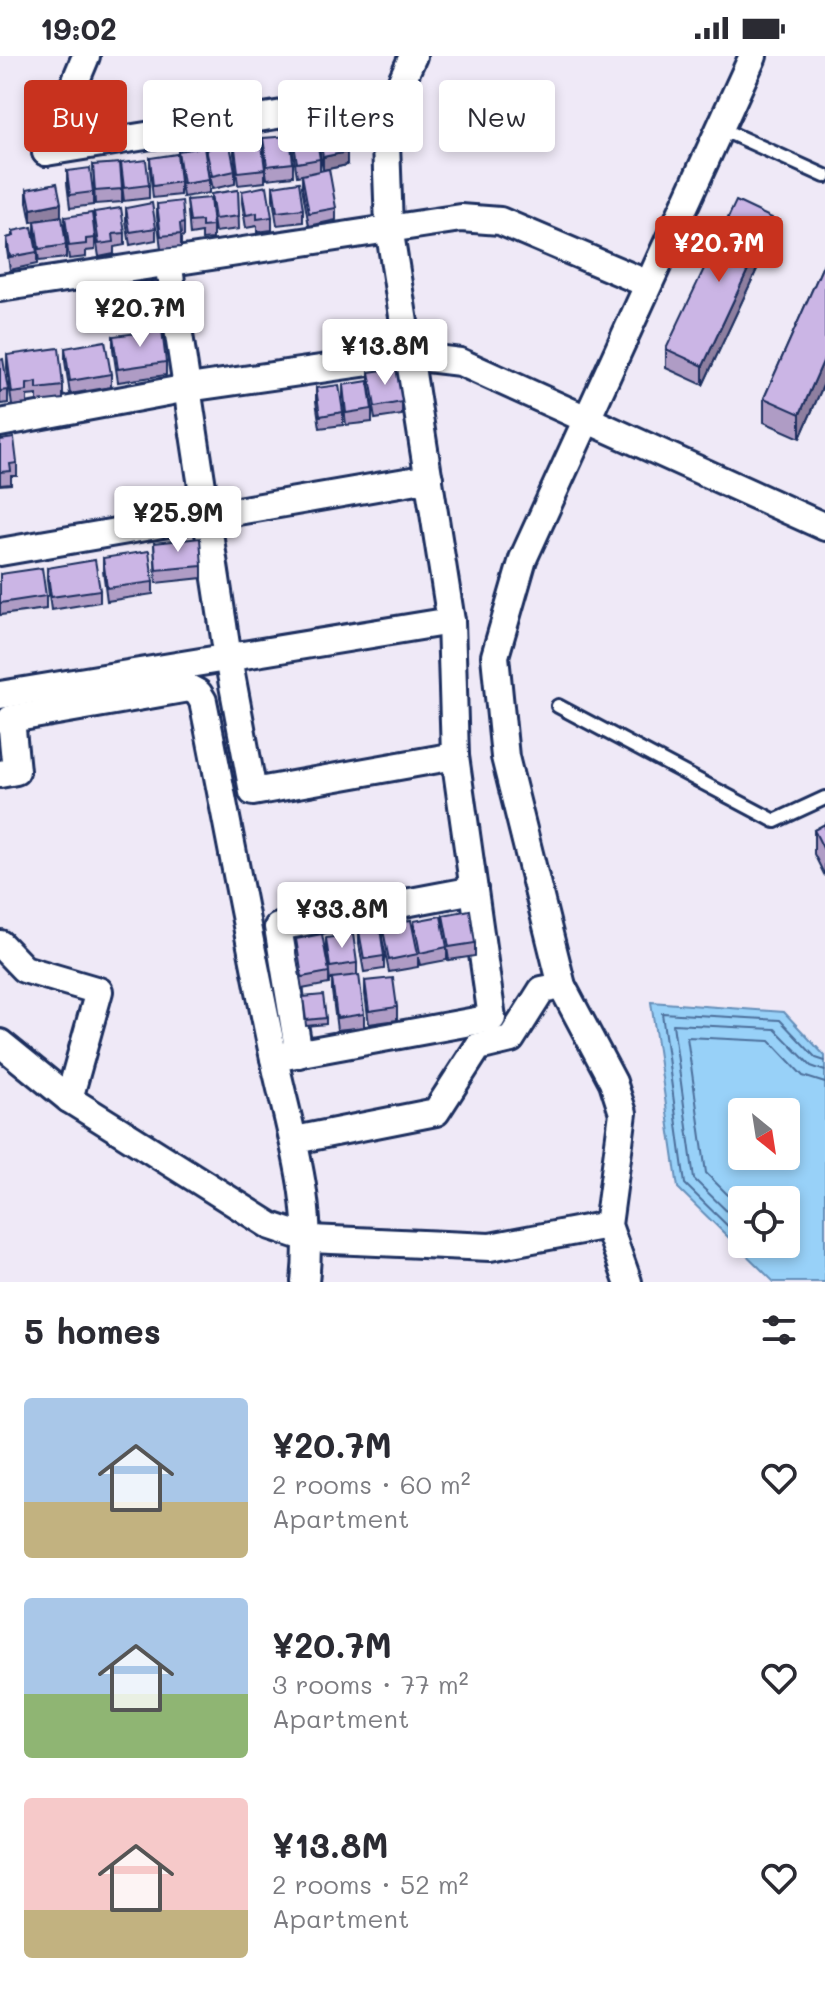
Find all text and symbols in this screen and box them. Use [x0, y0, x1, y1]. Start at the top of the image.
text: 19:02 [40, 8, 117, 48]
chip: Buy [24, 80, 127, 152]
chip: Rent [143, 80, 262, 152]
chip: Filters [278, 80, 423, 152]
chip: New [439, 80, 555, 152]
pin: ¥20.7M [654, 216, 784, 284]
text: ¥20.7M [673, 225, 765, 259]
pin: ¥20.7M [75, 281, 205, 349]
text: ¥20.7M [94, 290, 186, 324]
pin: ¥13.8M [320, 319, 450, 387]
text: ¥13.8M [340, 328, 430, 362]
pin: ¥25.9M [113, 486, 243, 554]
text: ¥25.9M [132, 495, 224, 529]
pin: ¥33.8M [277, 882, 407, 950]
text: ¥33.8M [295, 891, 389, 925]
north arrow [728, 1098, 800, 1170]
map controls [728, 1098, 800, 1258]
button: locate [728, 1186, 800, 1258]
text: 5 homes [24, 1308, 161, 1353]
icon: filters [757, 1308, 801, 1352]
text: ¥20.7M [272, 1422, 392, 1467]
icon: home [88, 1430, 184, 1526]
icon: heart [757, 1456, 801, 1500]
text: 2 rooms · 60 m² [272, 1467, 471, 1501]
text: Apartment [272, 1501, 409, 1535]
text: ¥20.7M [272, 1622, 392, 1667]
icon: home [88, 1630, 184, 1726]
icon: heart [757, 1656, 801, 1700]
text: 3 rooms · 77 m² [272, 1667, 469, 1701]
text: Apartment [272, 1701, 409, 1735]
text: ¥13.8M [272, 1822, 389, 1867]
icon: home [88, 1830, 184, 1926]
icon: heart [757, 1856, 801, 1900]
text: 2 rooms · 52 m² [272, 1867, 469, 1901]
text: Apartment [272, 1901, 409, 1935]

